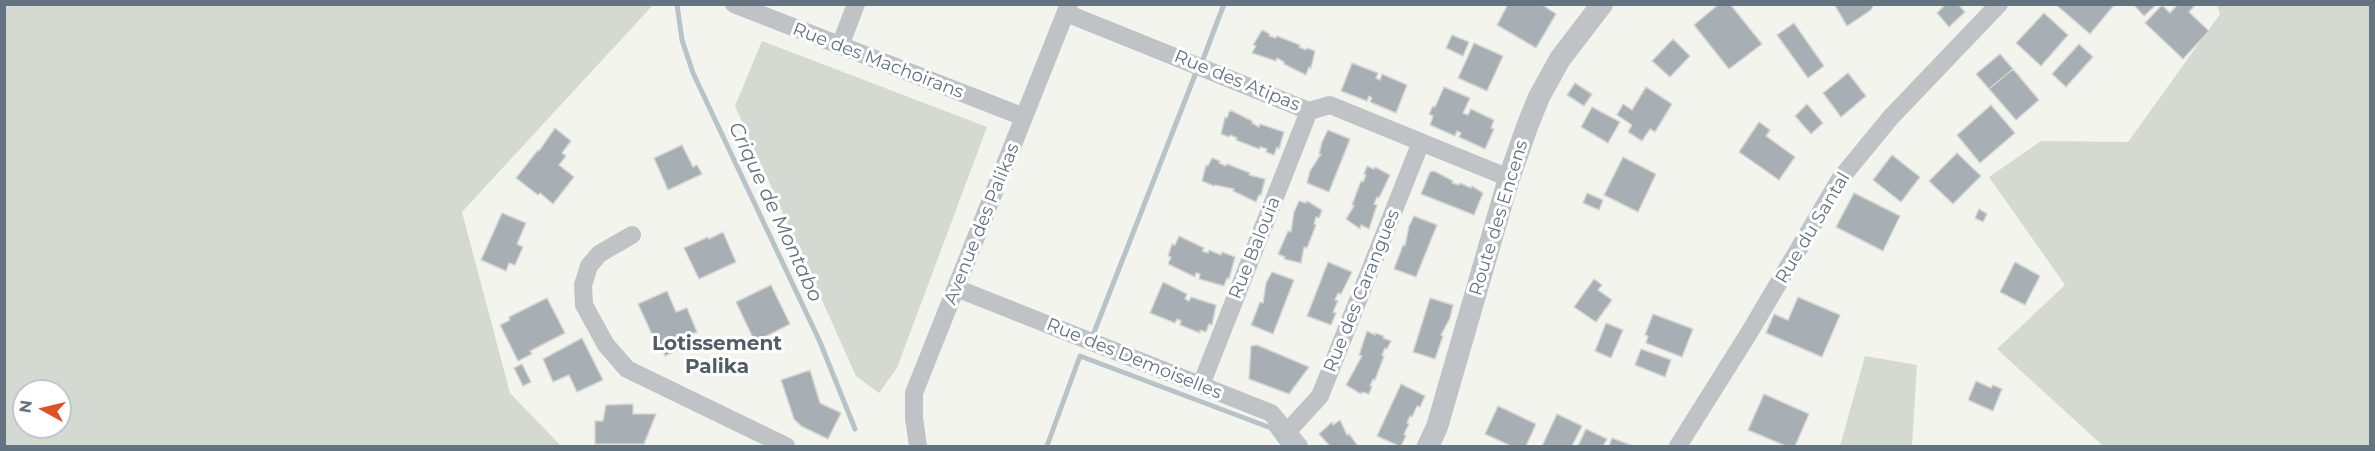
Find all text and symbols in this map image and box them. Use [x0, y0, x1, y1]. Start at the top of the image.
street label: Rue des Machoirans [789, 18, 967, 104]
street label: Rue des Atipas [1171, 46, 1303, 116]
water label: Crique de Montabo [723, 118, 827, 306]
street label: Route des Encens [1465, 138, 1533, 298]
street label: Avenue des Palikas [940, 140, 1024, 308]
street label: Rue du Santal [1771, 168, 1855, 288]
street label: Rue Balouia [1225, 194, 1285, 302]
street label: Rue des Carangues [1319, 206, 1405, 376]
street label: Rue des Demoiselles [1043, 314, 1225, 404]
district label: Lotissement Palika [652, 332, 782, 379]
north arrow [12, 379, 72, 439]
text: N [15, 399, 36, 414]

